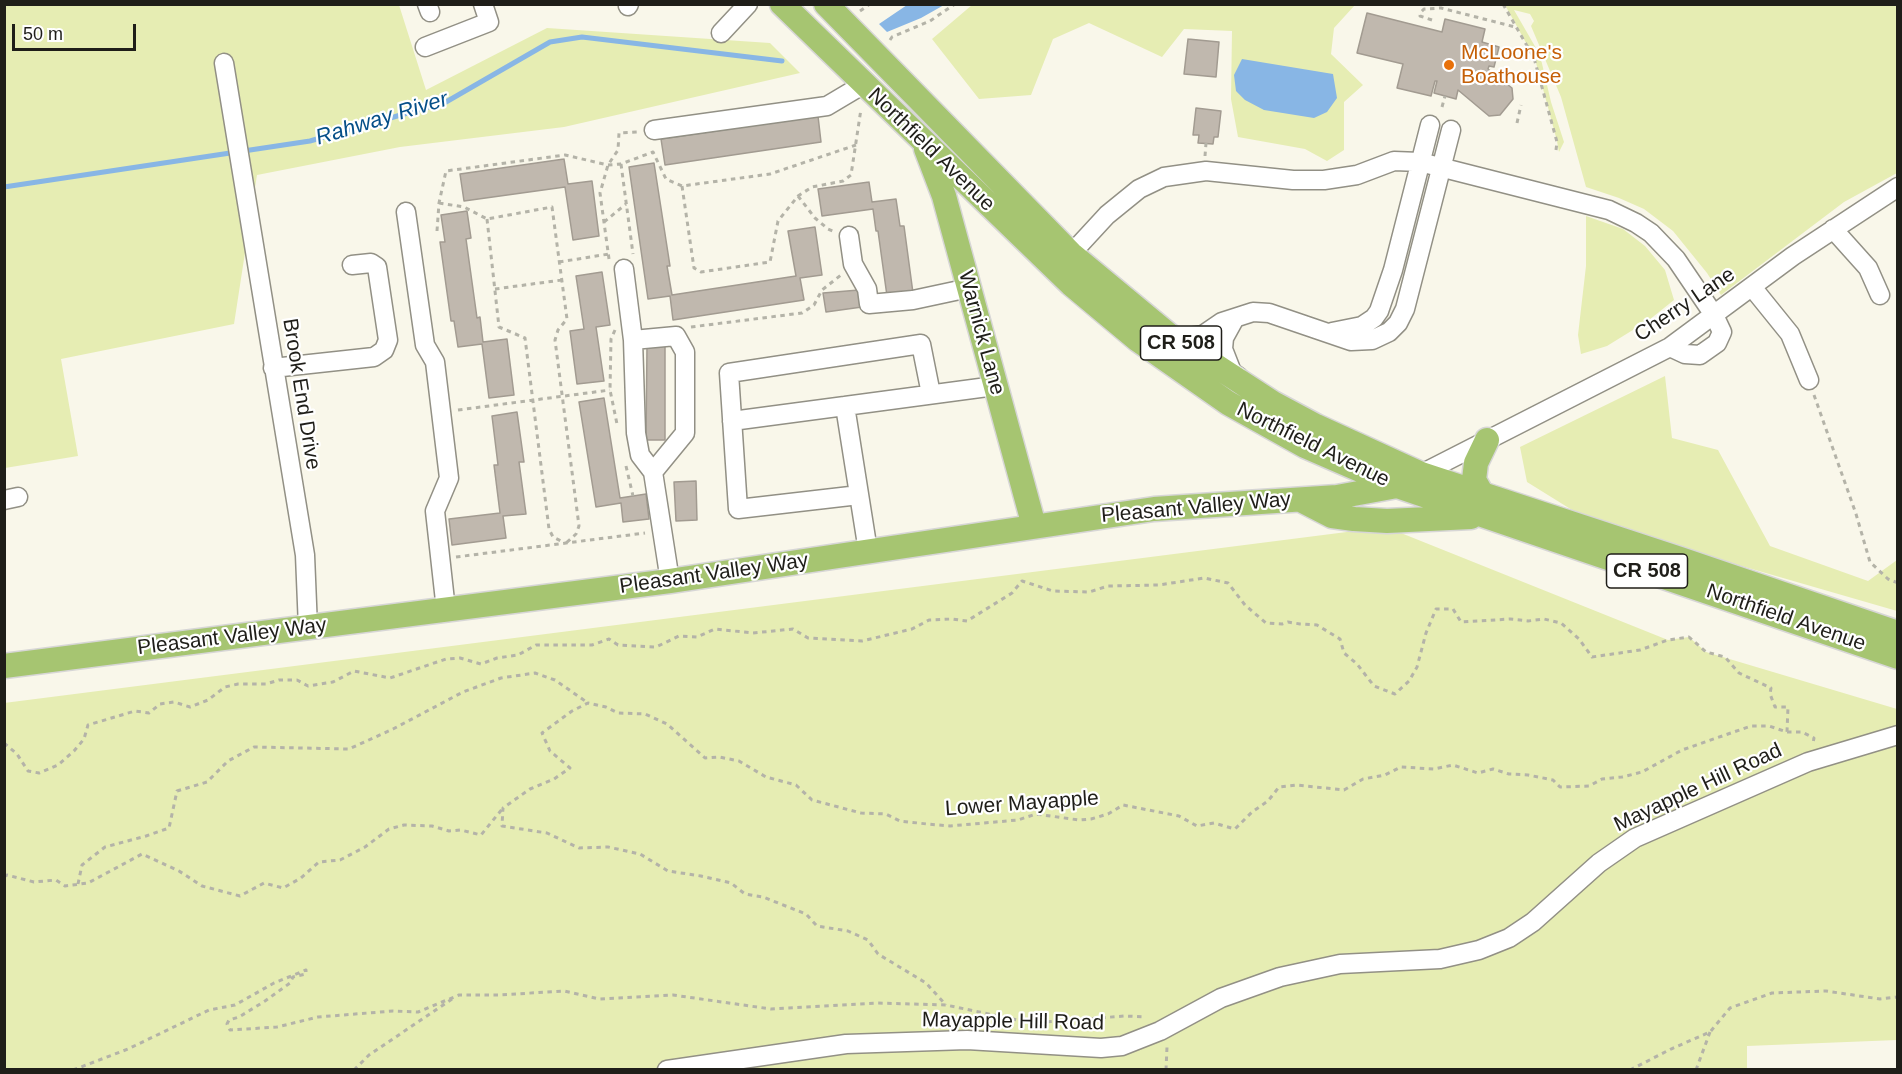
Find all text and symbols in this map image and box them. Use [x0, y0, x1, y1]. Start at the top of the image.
scale bar [15, 12, 140, 50]
text: 50 m [23, 24, 63, 44]
place label: McLoone's Boathouse [1461, 40, 1562, 90]
marker: McLoone's Boathouse [1442, 58, 1456, 72]
street label: Northfield Avenue [862, 83, 1000, 217]
water label: Rahway River [313, 86, 451, 152]
street label: Cherry Lane [1630, 262, 1740, 348]
street label: Warnick Lane [952, 268, 1010, 398]
street label: Brook End Drive [277, 317, 325, 471]
road number: CR 508 [1140, 326, 1222, 360]
street label: Northfield Avenue [1233, 397, 1393, 493]
street label: Pleasant Valley Way [1100, 487, 1292, 529]
street label: Pleasant Valley Way [618, 548, 810, 600]
road number: CR 508 [1606, 554, 1688, 588]
street label: Northfield Avenue [1703, 579, 1869, 657]
street label: Pleasant Valley Way [136, 613, 328, 661]
street label: Mayapple Hill Road [1610, 738, 1786, 838]
street label: Lower Mayapple [944, 786, 1100, 822]
street label: Mayapple Hill Road [922, 1008, 1104, 1036]

